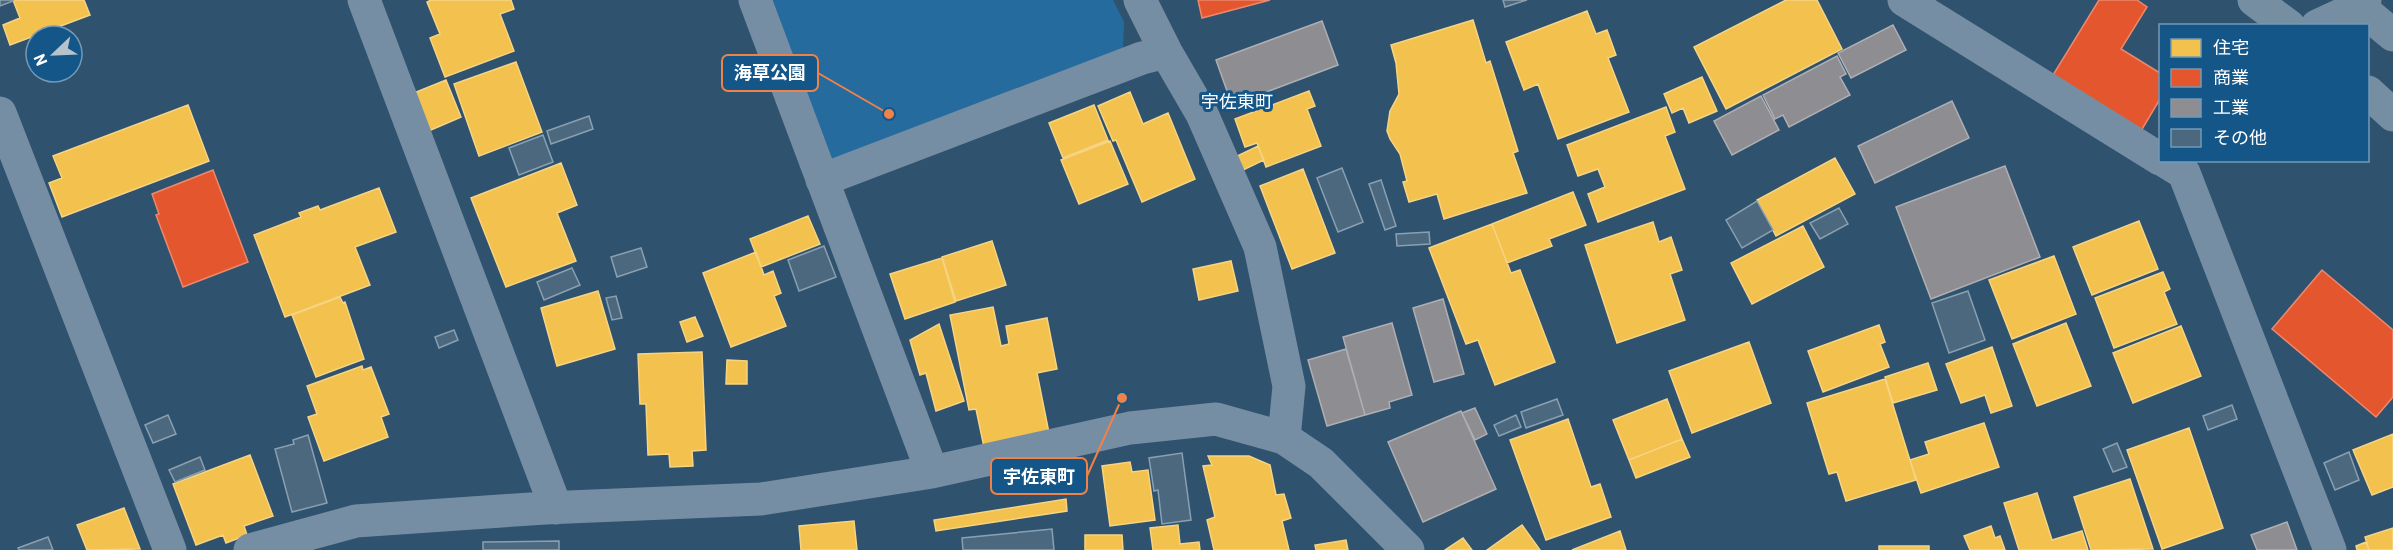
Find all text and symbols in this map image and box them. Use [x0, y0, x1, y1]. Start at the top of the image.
north arrow [24, 24, 84, 84]
legend [2159, 24, 2369, 162]
text: 住宅 [2213, 36, 2249, 58]
text: N [29, 51, 51, 69]
callout: 海草公園 [722, 55, 818, 91]
text: 海草公園 [734, 61, 806, 83]
text: 商業 [2213, 66, 2249, 88]
district label: 宇佐東町 [1201, 90, 1273, 112]
text: 工業 [2213, 96, 2249, 118]
text: その他 [2213, 126, 2267, 148]
callout: 宇佐東町 [991, 458, 1087, 494]
text: 宇佐東町 [1003, 465, 1075, 487]

